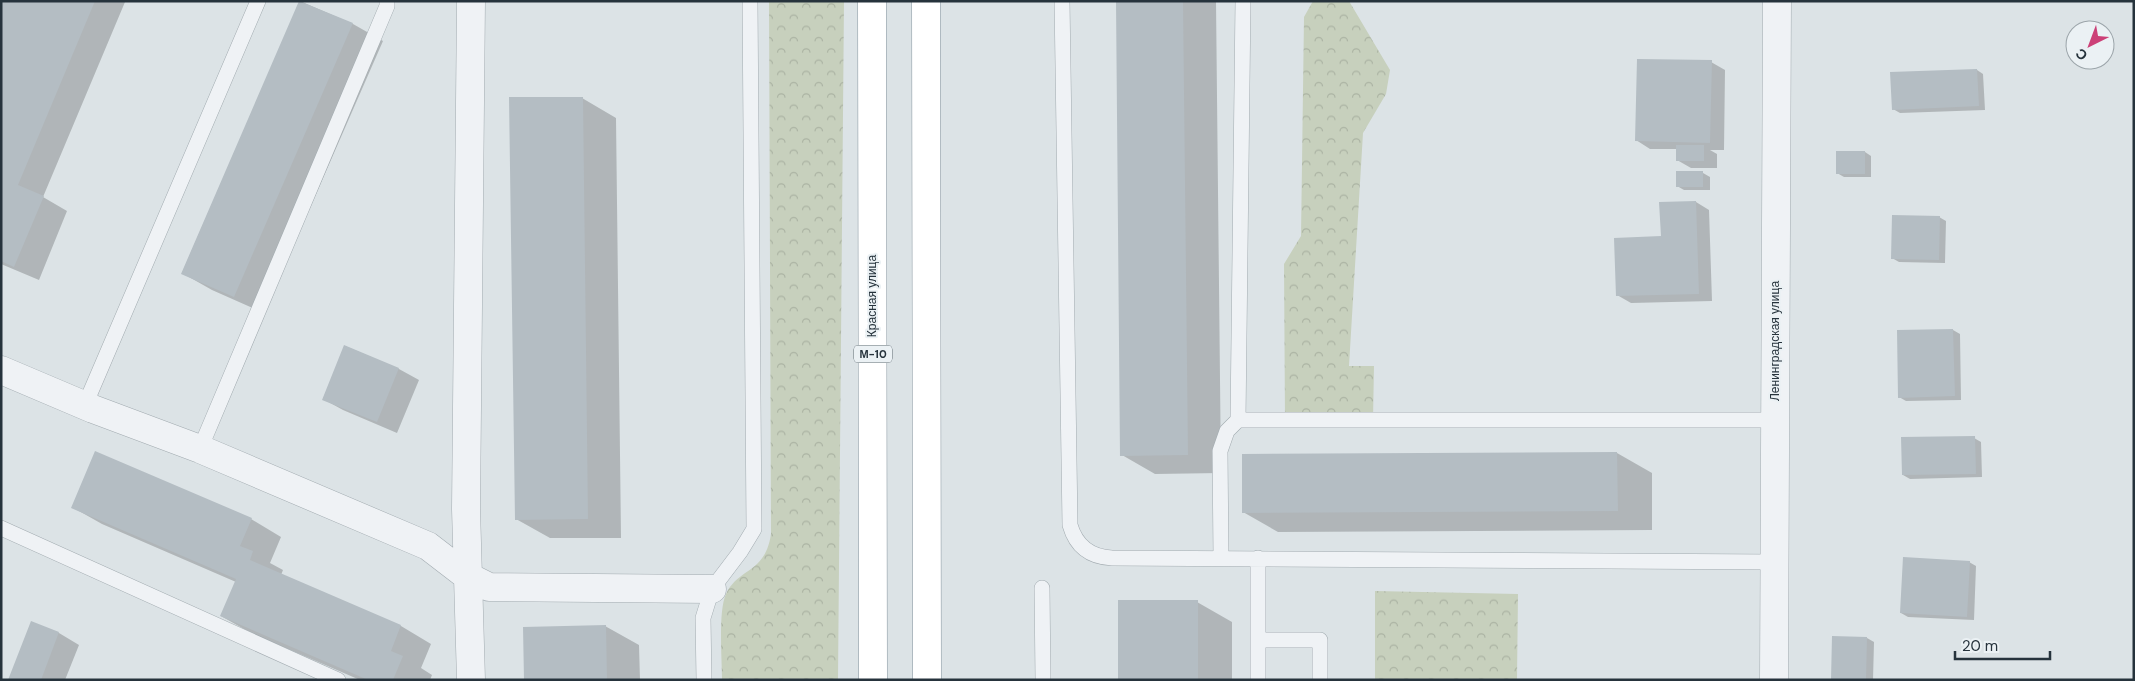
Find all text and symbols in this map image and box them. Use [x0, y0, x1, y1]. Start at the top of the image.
north arrow [2065, 20, 2115, 70]
text: С [2072, 45, 2091, 65]
street label: Красная улица [864, 255, 880, 337]
street label: Ленинградская улица [1767, 281, 1783, 401]
road number: М-10 [854, 346, 892, 362]
scale bar [1955, 628, 2050, 660]
text: 20 m [1962, 636, 1998, 656]

